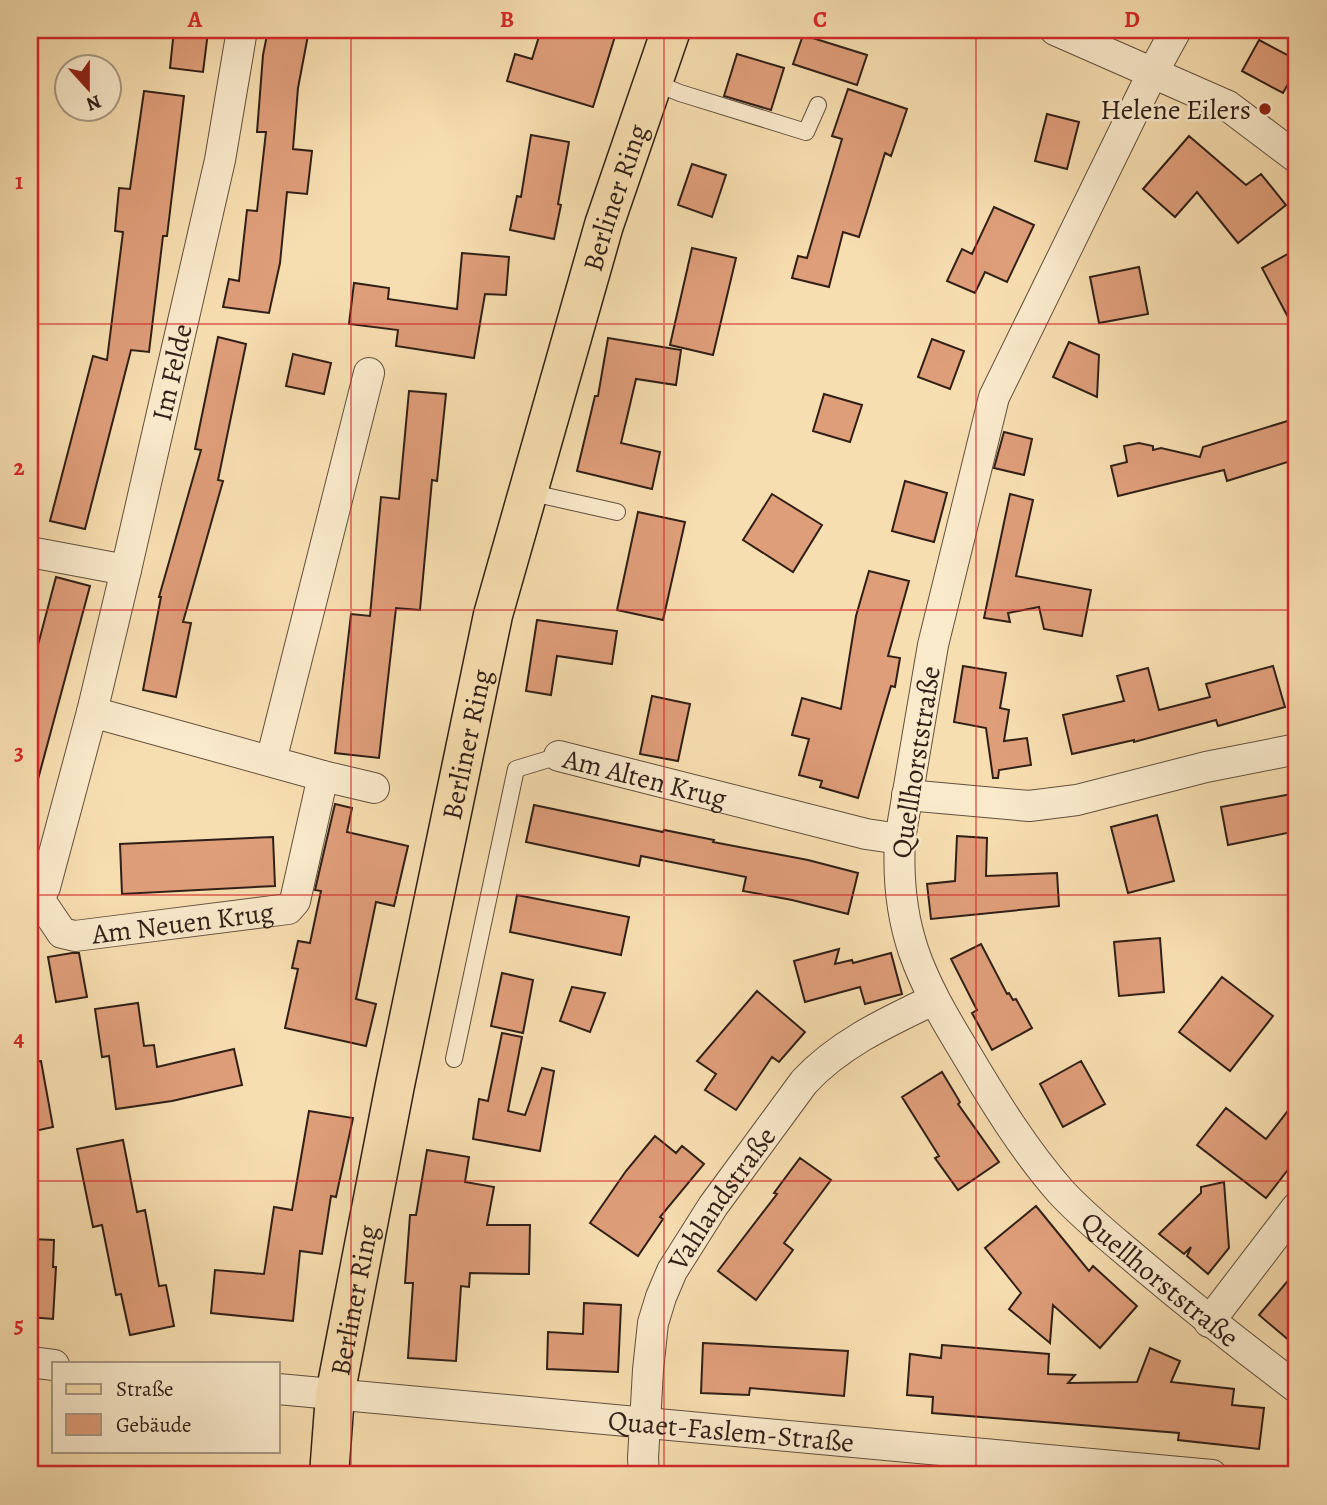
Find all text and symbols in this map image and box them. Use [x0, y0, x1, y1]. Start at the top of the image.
text: A [187, 4, 203, 35]
text: B [500, 4, 514, 35]
text: C [813, 4, 827, 35]
text: D [1124, 4, 1140, 35]
north arrow [52, 52, 122, 122]
text: N [82, 88, 105, 118]
place label: Helene Eilers [1100, 91, 1251, 129]
marker: Helene Eilers [1257, 101, 1273, 117]
street label: Berliner Ring [574, 119, 657, 276]
text: 1 [15, 166, 23, 197]
street label: Im Felde [143, 320, 202, 425]
text: 2 [13, 452, 25, 483]
street label: Quellhorststraße [882, 663, 950, 861]
street label: Berliner Ring [433, 666, 501, 823]
text: 3 [14, 737, 24, 768]
street label: Am Alten Krug [558, 740, 731, 818]
street label: Am Neuen Krug [89, 893, 276, 954]
text: 4 [14, 1023, 25, 1054]
street label: Vahlandstraße [659, 1119, 785, 1278]
street label: Quellhorststraße [1073, 1203, 1247, 1356]
street label: Berliner Ring [321, 1222, 388, 1379]
text: 5 [14, 1309, 24, 1340]
legend [52, 1362, 280, 1452]
text: Straße [116, 1375, 174, 1403]
street label: Quaet-Faslem-Straße [606, 1401, 856, 1462]
text: Gebäude [116, 1411, 192, 1439]

